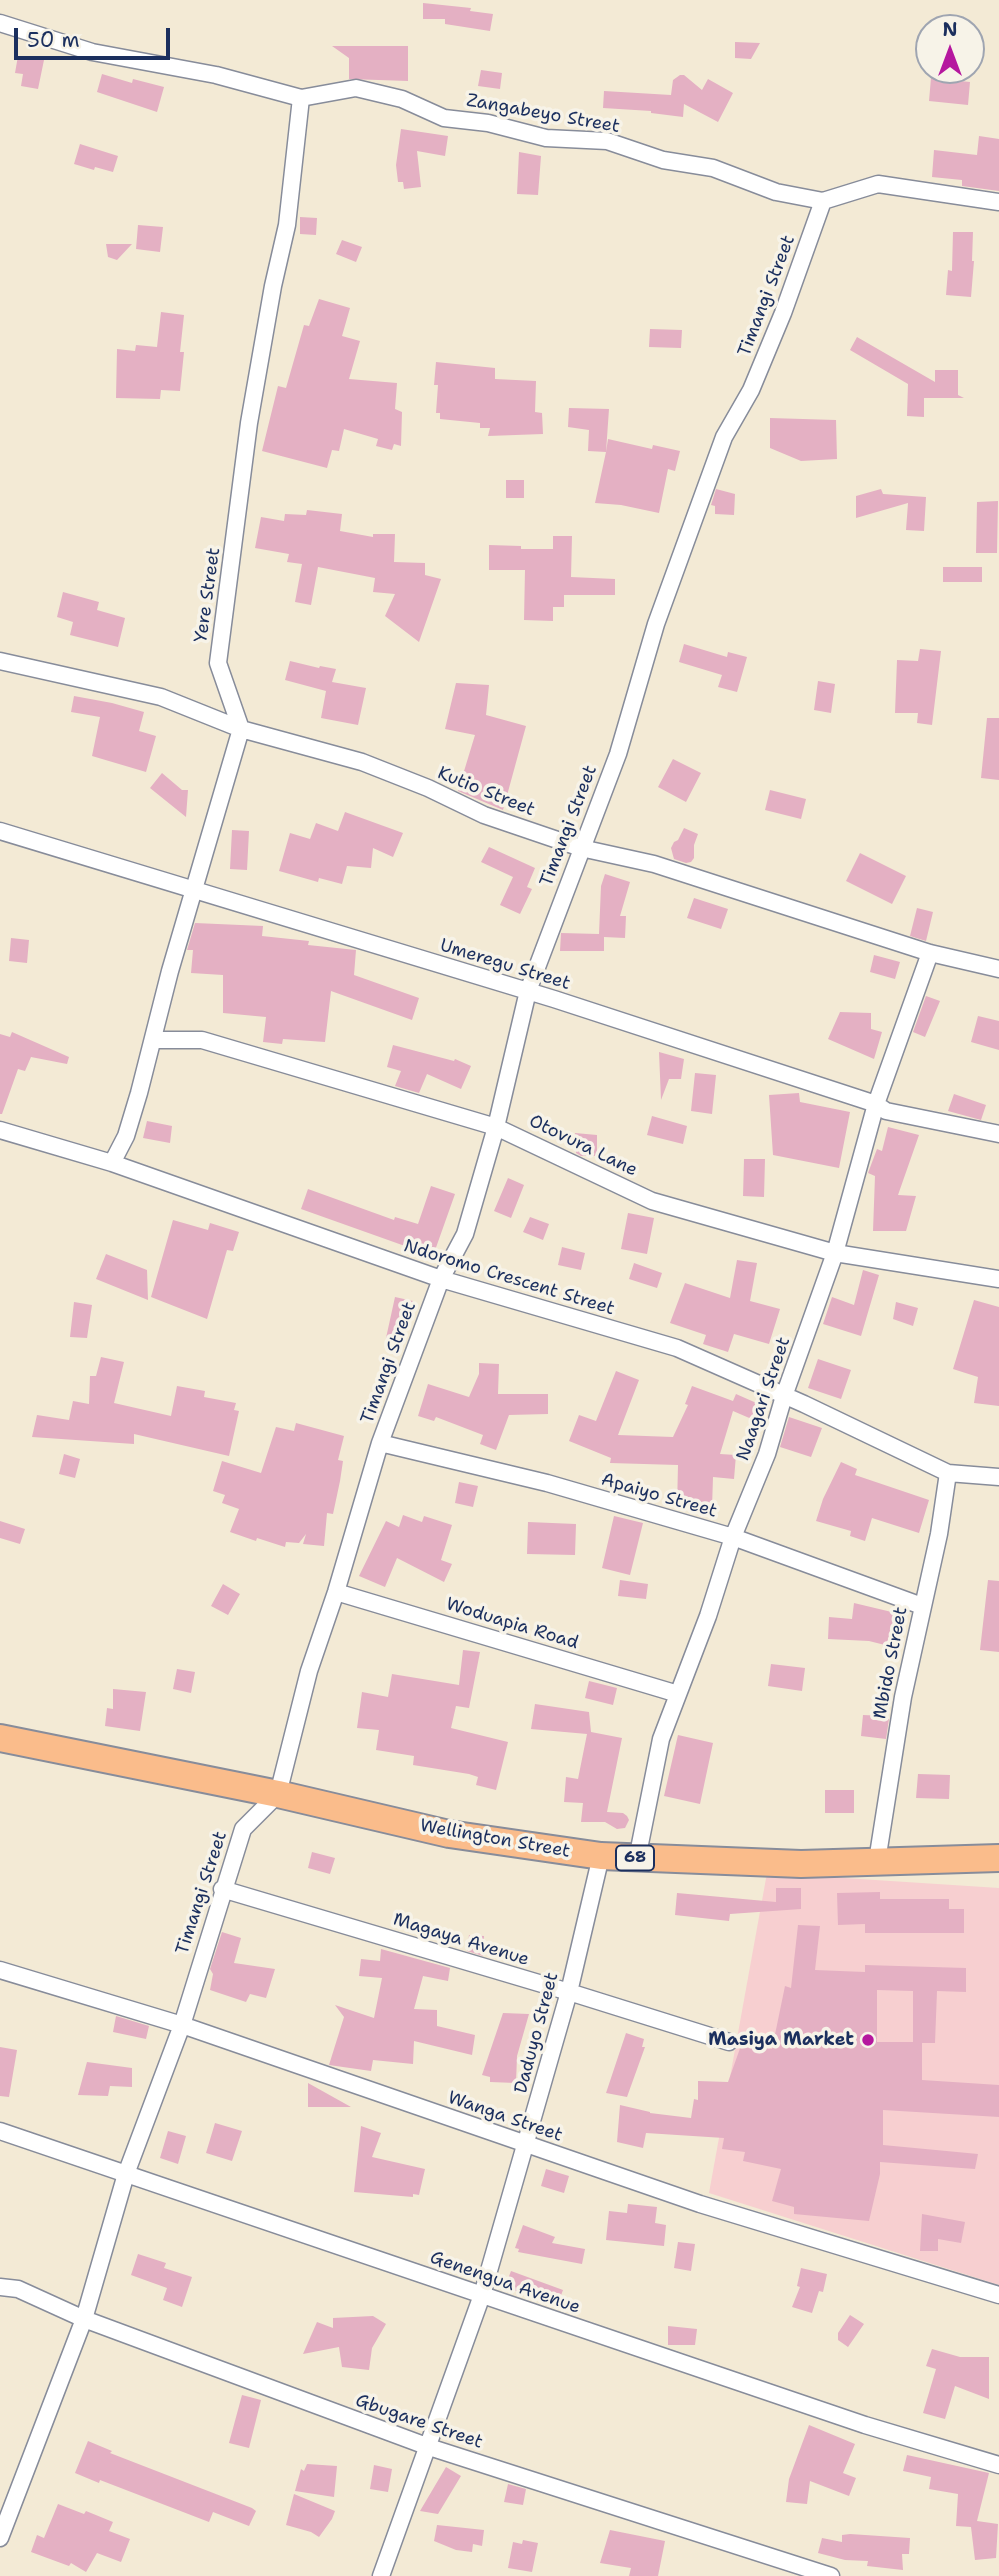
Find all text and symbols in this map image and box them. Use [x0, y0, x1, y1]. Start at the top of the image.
scale bar [18, 14, 173, 58]
north arrow [915, 14, 985, 84]
text: N [942, 17, 958, 42]
text: 50 m [27, 26, 80, 54]
street label: Zangabeyo Street [465, 90, 621, 138]
street label: Timangi Street [734, 232, 800, 360]
street label: Yere Street [191, 546, 225, 644]
street label: Timangi Street [536, 762, 602, 890]
street label: Kutio Street [434, 763, 538, 821]
street label: Umeregu Street [437, 935, 573, 995]
street label: Otovura Lane [525, 1111, 641, 1181]
street label: Ndoromo Crescent Street [401, 1236, 617, 1320]
street label: Timangi Street [357, 1299, 421, 1427]
street label: Naagari Street [733, 1334, 795, 1464]
street label: Apaiyo Street [599, 1469, 719, 1523]
street label: Woduapia Road [443, 1594, 581, 1654]
street label: Mbido Street [870, 1605, 912, 1721]
street label: Wellington Street [418, 1815, 572, 1863]
street label: Timangi Street [172, 1829, 232, 1957]
road number: 68 [616, 1846, 654, 1870]
street label: Magaya Avenue [390, 1909, 532, 1971]
street label: Daduyo Street [511, 1970, 563, 2096]
place label: Masiya Market [708, 2029, 854, 2051]
marker: Masiya Market [860, 2032, 876, 2048]
street label: Wanga Street [445, 2087, 565, 2147]
street label: Genengua Avenue [427, 2247, 583, 2319]
street label: Gbugare Street [352, 2390, 486, 2454]

